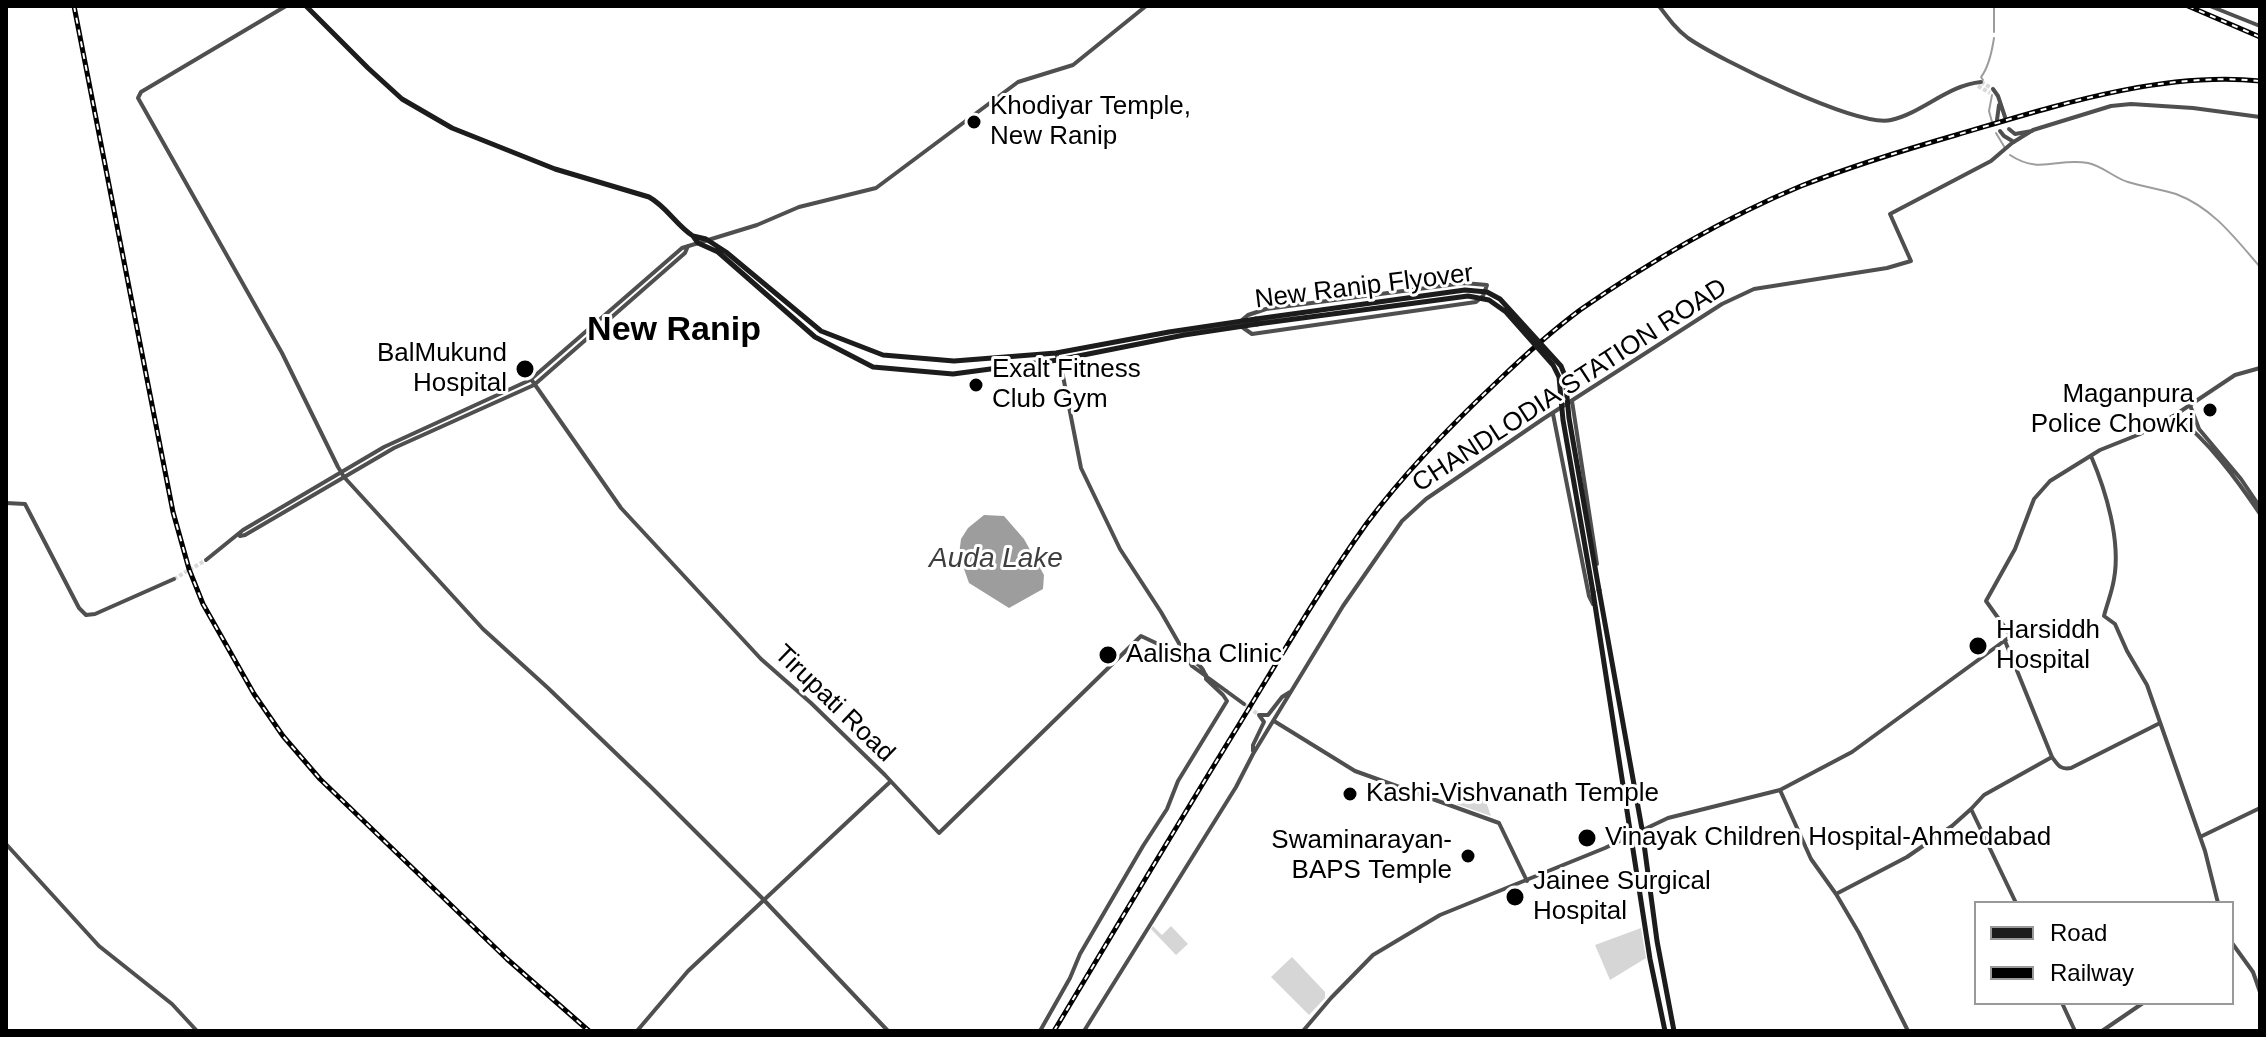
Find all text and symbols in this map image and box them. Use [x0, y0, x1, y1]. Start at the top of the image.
place label: Khodiyar Temple, New Ranip [990, 91, 1191, 152]
marker: Khodiyar Temple, New Ranip [965, 113, 983, 131]
street label: New Ranip Flyover [1253, 258, 1475, 316]
street label: CHANDLODIA STATION ROAD [1407, 272, 1733, 500]
district label: New Ranip [587, 311, 761, 351]
place label: BalMukund Hospital [377, 338, 507, 400]
place label: Exalt Fitness Club Gym [992, 354, 1141, 416]
marker: BalMukund Hospital [514, 358, 536, 380]
marker: Exalt Fitness Club Gym [967, 376, 985, 394]
place label: Maganpura Police Chowki [2031, 379, 2194, 440]
marker: Maganpura Police Chowki [2201, 401, 2219, 419]
water label: Auda Lake [929, 542, 1063, 576]
place label: Harsiddh Hospital [1996, 615, 2100, 676]
marker: Harsiddh Hospital [1967, 635, 1989, 657]
street label: Tirupati Road [767, 639, 901, 769]
place label: Aalisha Clinic [1126, 639, 1282, 671]
marker: Aalisha Clinic [1097, 644, 1119, 666]
place label: Kashi-Vishvanath Temple [1366, 778, 1659, 810]
marker: Kashi-Vishvanath Temple [1341, 785, 1359, 803]
place label: Vinayak Children Hospital-Ahmedabad [1605, 822, 2051, 854]
place label: Swaminarayan- BAPS Temple [1271, 825, 1452, 886]
marker: Vinayak Children Hospital-Ahmedabad [1576, 827, 1598, 849]
marker: Swaminarayan- BAPS Temple [1459, 847, 1477, 865]
place label: Jainee Surgical Hospital [1533, 866, 1711, 928]
marker: Jainee Surgical Hospital [1504, 886, 1526, 908]
legend [1974, 901, 2234, 1005]
text: Road [2050, 919, 2107, 946]
text: Railway [2050, 959, 2134, 986]

